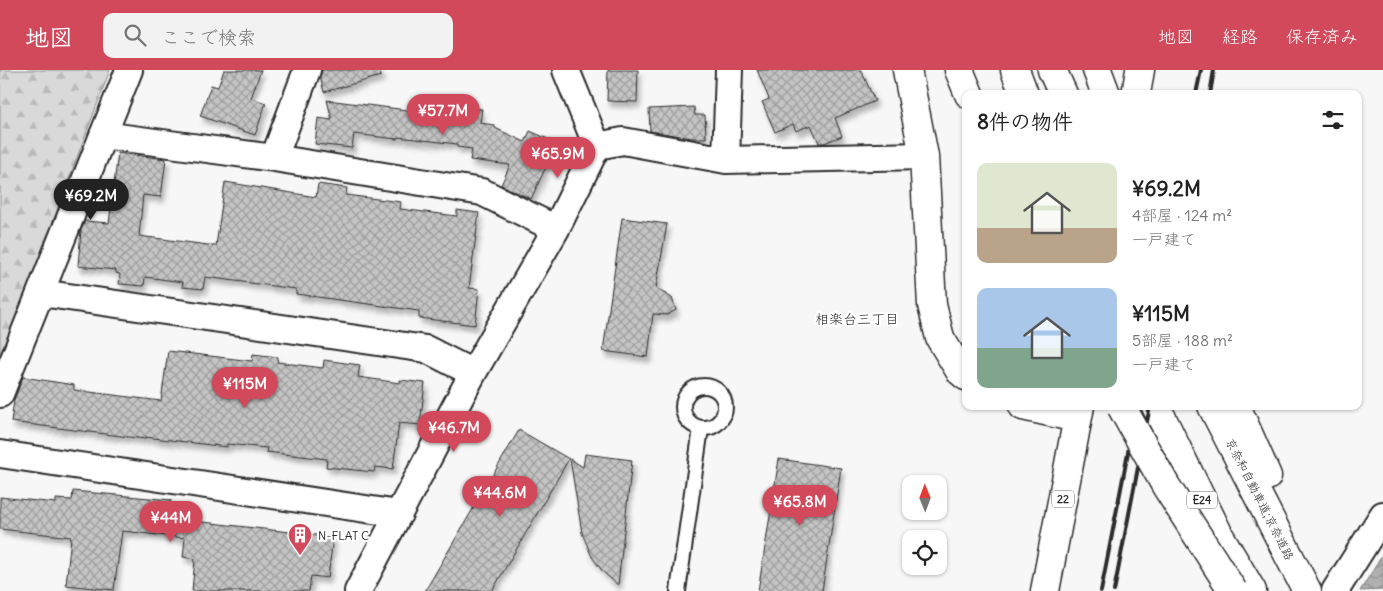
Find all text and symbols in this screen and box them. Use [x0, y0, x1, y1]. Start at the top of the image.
search box [103, 13, 453, 58]
icon: search [121, 21, 149, 49]
text: 地図 [25, 22, 73, 52]
text: ここで検索 [161, 25, 256, 49]
text: 地図 [1158, 25, 1194, 48]
text: 経路 [1222, 25, 1258, 48]
text: 保存済み [1286, 25, 1358, 48]
pin: ¥57.7M [402, 93, 484, 136]
text: ¥57.7M [418, 100, 468, 120]
icon: filters [1319, 106, 1347, 134]
text: 8件の物件 [977, 108, 1073, 135]
pin: ¥65.9M [517, 136, 599, 179]
text: ¥65.9M [531, 143, 585, 163]
text: ¥69.2M [1132, 175, 1201, 202]
pin: ¥69.2M [50, 178, 132, 221]
icon: home [1017, 183, 1077, 243]
text: ¥69.2M [65, 185, 117, 205]
text: 4部屋 · 124 m² [1132, 205, 1232, 225]
text: 一戸建て [1132, 229, 1196, 249]
text: ¥115M [1132, 300, 1190, 327]
icon: home [1017, 308, 1077, 368]
district label: 相楽台三丁目 [815, 310, 899, 328]
text: 5部屋 · 188 m² [1132, 330, 1233, 350]
text: 一戸建て [1132, 354, 1196, 374]
pin: ¥115M [210, 366, 280, 409]
text: ¥115M [223, 373, 267, 393]
pin: ¥46.7M [413, 410, 495, 453]
text: ¥46.7M [428, 417, 480, 437]
street label: 京奈和自動車道;京奈道路 [1223, 435, 1297, 563]
north arrow [902, 475, 948, 520]
map controls [902, 475, 947, 575]
pin: ¥44.6M [459, 476, 541, 518]
text: ¥44.6M [473, 482, 527, 502]
pin: ¥65.8M [759, 484, 841, 527]
road number: 22 [1052, 490, 1074, 508]
text: ¥65.8M [773, 491, 827, 511]
road number: E24 [1187, 492, 1217, 508]
pin: ¥44M [141, 500, 201, 543]
text: ¥44M [151, 507, 191, 527]
building icon: N-FLAT C [287, 522, 313, 556]
place label: N-FLAT C [318, 528, 369, 543]
button: locate [902, 530, 947, 575]

